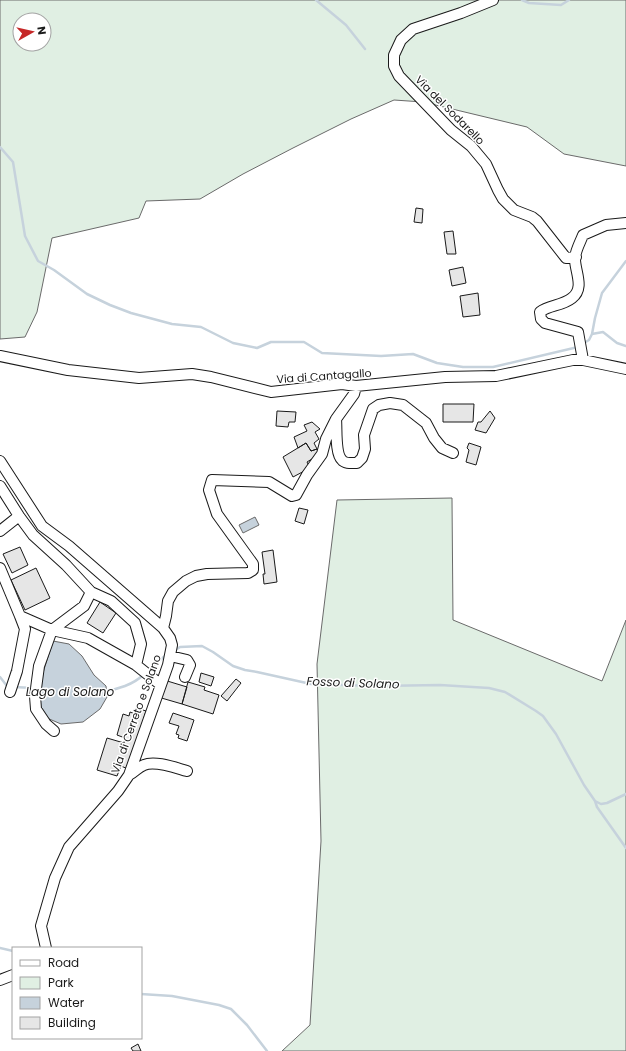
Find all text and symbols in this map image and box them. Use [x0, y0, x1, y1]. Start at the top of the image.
north arrow [12, 12, 52, 52]
text: N [33, 25, 50, 36]
street label: Via del Sodarello [412, 72, 488, 148]
street label: Via di Cantagallo [276, 365, 372, 387]
street label: Via di Cerreto e Solano [107, 652, 165, 776]
water label: Fosso di Solano [306, 672, 400, 693]
water label: Lago di Solano [26, 683, 115, 700]
legend [12, 947, 142, 1039]
text: Road [48, 954, 79, 971]
text: Park [48, 974, 75, 991]
text: Water [48, 994, 85, 1011]
text: Building [48, 1014, 96, 1031]

